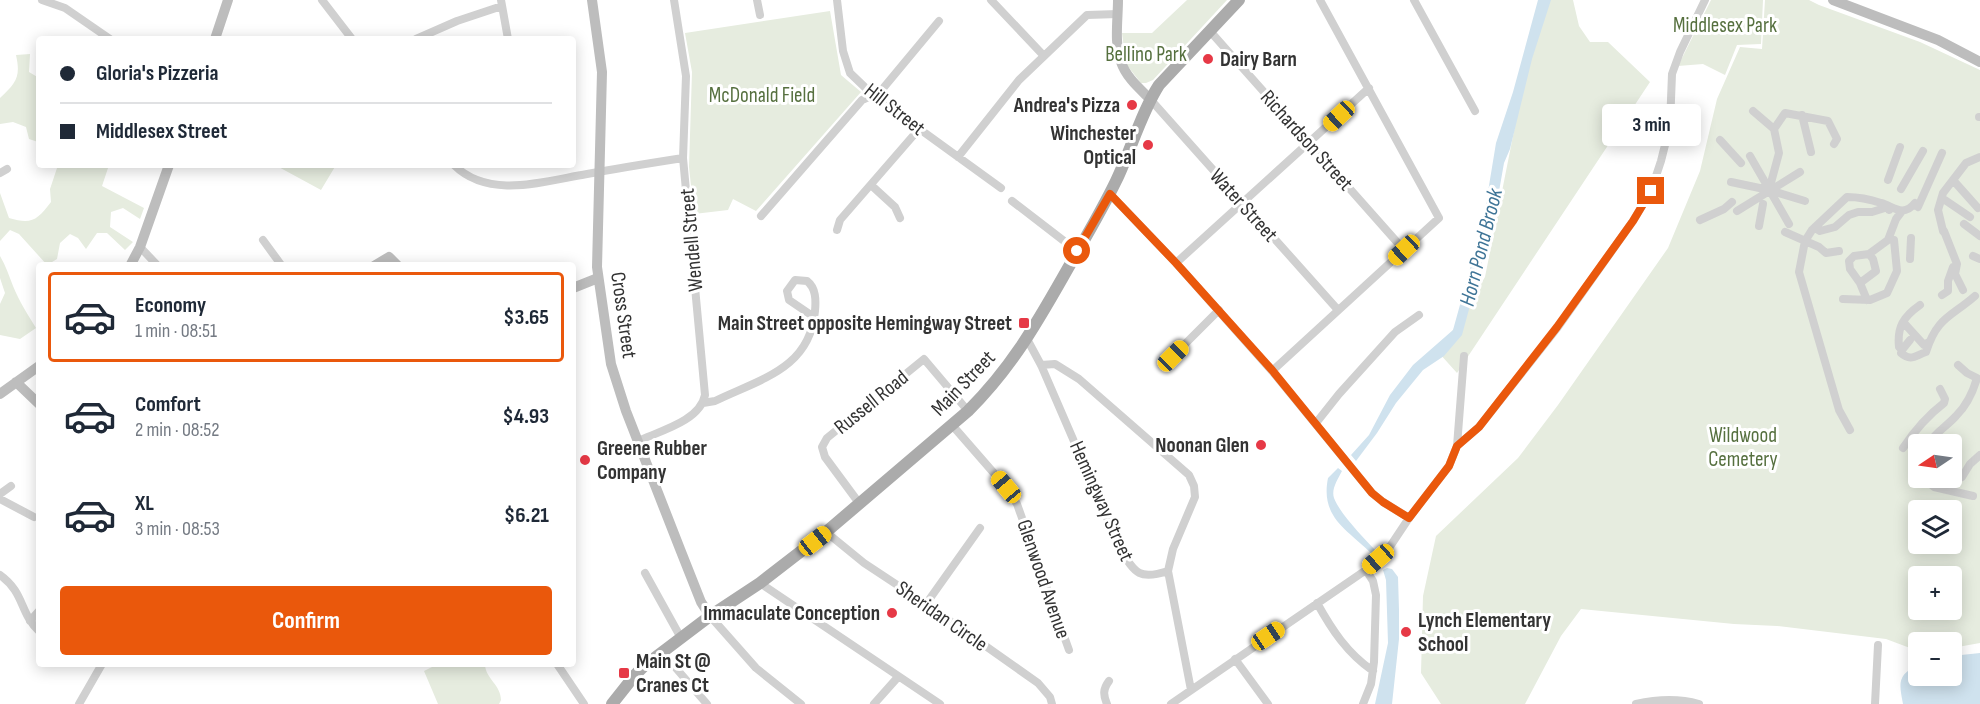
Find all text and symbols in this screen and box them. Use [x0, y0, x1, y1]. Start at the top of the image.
park label: Middlesex Park [1673, 13, 1777, 38]
park label: Bellino Park [1105, 42, 1187, 67]
place label: Dairy Barn [1220, 47, 1297, 72]
marker: Dairy Barn [1201, 52, 1215, 66]
text: Gloria's Pizzeria [96, 60, 218, 87]
street label: Hill Street [859, 78, 930, 141]
park label: McDonald Field [709, 83, 815, 108]
street label: Richardson Street [1255, 85, 1358, 196]
place label: Andrea's Pizza [1013, 93, 1120, 118]
car [1320, 97, 1358, 135]
marker: Andrea's Pizza [1125, 98, 1139, 112]
callout: 3 min [1602, 104, 1700, 146]
text: 3 min [1632, 113, 1671, 137]
text: Middlesex Street [96, 118, 227, 145]
place label: Winchester Optical [1050, 121, 1137, 170]
marker: Winchester Optical [1141, 138, 1155, 152]
street label: Water Street [1204, 164, 1283, 247]
route end [1637, 177, 1664, 204]
water label: Horn Pond Brook [1454, 185, 1509, 309]
street label: Wendell Street [675, 187, 708, 293]
car [1385, 231, 1423, 269]
route start [1063, 237, 1090, 264]
street label: Cross Street [605, 270, 642, 360]
icon: car [63, 290, 117, 344]
text: Economy [135, 292, 206, 319]
text: $3.65 [503, 304, 549, 331]
place label: Main Street opposite Hemingway Street [718, 311, 1012, 336]
marker: Main Street opposite Hemingway Street [1017, 316, 1031, 330]
text: 1 min · 08:51 [135, 319, 217, 343]
car [1154, 337, 1192, 375]
street label: Main Street [926, 345, 1001, 421]
street label: Russell Road [829, 365, 913, 440]
icon: car [63, 389, 117, 443]
text: Comfort [135, 391, 201, 418]
text: $4.93 [503, 403, 549, 430]
text: 2 min · 08:52 [135, 418, 220, 442]
park label: Wildwood Cemetery [1708, 423, 1778, 472]
place label: Noonan Glen [1155, 433, 1249, 458]
north arrow [1908, 434, 1962, 488]
map controls [1908, 434, 1962, 686]
place label: Greene Rubber Company [597, 436, 707, 485]
street label: Hemingway Street [1064, 437, 1139, 565]
marker: Noonan Glen [1254, 438, 1268, 452]
marker: Greene Rubber Company [578, 453, 592, 467]
car [988, 467, 1024, 507]
icon: car [63, 488, 117, 542]
text: XL [135, 490, 154, 517]
button: layers [1908, 500, 1962, 554]
text: $6.21 [504, 502, 549, 529]
street label: Glenwood Avenue [1011, 516, 1076, 642]
text: 3 min · 08:53 [135, 517, 220, 541]
car [795, 523, 835, 559]
car [1359, 540, 1397, 578]
button: + [1908, 566, 1962, 620]
street label: Sheridan Circle [891, 576, 992, 657]
button: Confirm [60, 586, 552, 655]
place label: Immaculate Conception [703, 601, 880, 626]
marker: Immaculate Conception [885, 606, 899, 620]
place label: Lynch Elementary School [1418, 608, 1551, 657]
car [1248, 618, 1288, 654]
marker: Lynch Elementary School [1399, 625, 1413, 639]
button: − [1908, 632, 1962, 686]
place label: Main St @ Cranes Ct [636, 649, 711, 698]
marker: Main St @ Cranes Ct [617, 666, 631, 680]

